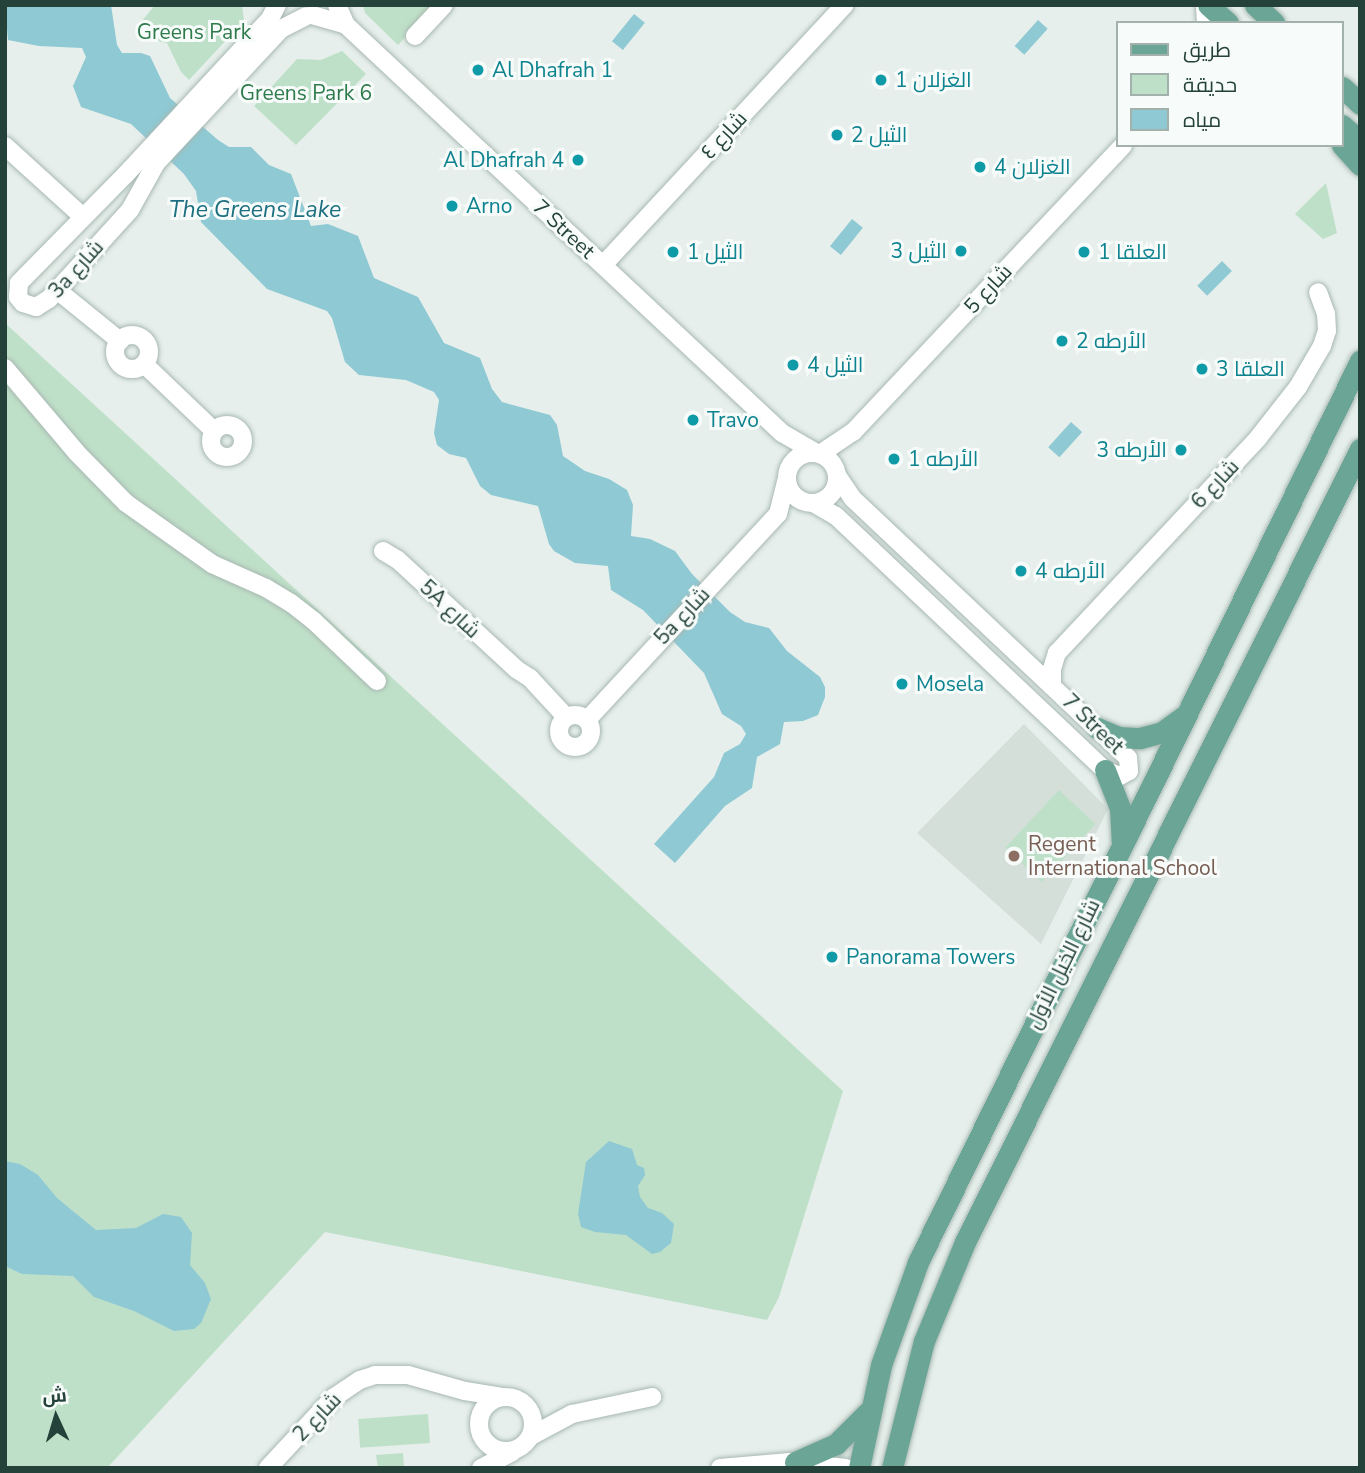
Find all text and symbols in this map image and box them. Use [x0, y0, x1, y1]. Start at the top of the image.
park label: Greens Park [137, 19, 251, 45]
legend [1116, 21, 1344, 147]
text: طريق [1183, 36, 1231, 64]
place label: Al Dhafrah 1 [492, 57, 613, 83]
marker: Al Dhafrah 1 [470, 62, 486, 78]
place label: الغزلان 1 [895, 67, 972, 93]
text: حديقة [1183, 71, 1237, 99]
marker: الغزلان 1 [873, 72, 889, 88]
park label: Greens Park 6 [240, 80, 372, 106]
street label: شارع ٤ [696, 106, 752, 164]
text: مياه [1183, 106, 1221, 134]
place label: الثيل 2 [851, 122, 907, 148]
marker: الثيل 2 [829, 127, 845, 143]
place label: Al Dhafrah 4 [443, 147, 564, 173]
marker: Al Dhafrah 4 [570, 152, 586, 168]
place label: الغزلان 4 [994, 154, 1071, 180]
marker: الغزلان 4 [972, 159, 988, 175]
place label: Arno [466, 193, 512, 219]
street label: 7 Street [528, 194, 600, 264]
water label: The Greens Lake [169, 196, 341, 224]
marker: Arno [444, 198, 460, 214]
street label: 3a شارع [43, 235, 109, 303]
place label: الثيل 3 [891, 238, 947, 264]
place label: الثيل 1 [687, 239, 743, 265]
place label: العلقا 1 [1098, 239, 1167, 265]
marker: الثيل 3 [953, 243, 969, 259]
marker: الثيل 1 [665, 244, 681, 260]
marker: العلقا 1 [1076, 244, 1092, 260]
street label: شارع 5 [959, 259, 1017, 319]
place label: الأرطه 2 [1076, 328, 1146, 354]
marker: الأرطه 2 [1054, 333, 1070, 349]
place label: الثيل 4 [807, 352, 863, 378]
place label: العلقا 3 [1216, 356, 1285, 382]
marker: الثيل 4 [785, 357, 801, 373]
marker: العلقا 3 [1194, 361, 1210, 377]
place label: Travo [707, 407, 759, 433]
marker: Travo [685, 412, 701, 428]
place label: الأرطه 3 [1097, 437, 1167, 463]
marker: الأرطه 3 [1173, 442, 1189, 458]
place label: الأرطه 1 [908, 446, 978, 472]
marker: الأرطه 1 [886, 451, 902, 467]
street label: شارع 6 [1186, 454, 1244, 514]
place label: الأرطه 4 [1035, 558, 1105, 584]
marker: الأرطه 4 [1013, 563, 1029, 579]
street label: 5A شارع [414, 575, 486, 643]
street label: 5a شارع [649, 582, 715, 650]
place label: Mosela [916, 671, 984, 697]
marker: Mosela [894, 676, 910, 692]
street label: 7 Street [1057, 689, 1129, 759]
place label: Regent International School [1028, 831, 1217, 881]
marker: Regent International School [1006, 848, 1022, 864]
street label: شارع الخيل الأول [1021, 895, 1105, 1033]
place label: Panorama Towers [846, 944, 1015, 970]
marker: Panorama Towers [824, 949, 840, 965]
north arrow [21, 1382, 91, 1452]
text: ش [41, 1382, 68, 1410]
street label: شارع 2 [288, 1387, 346, 1447]

